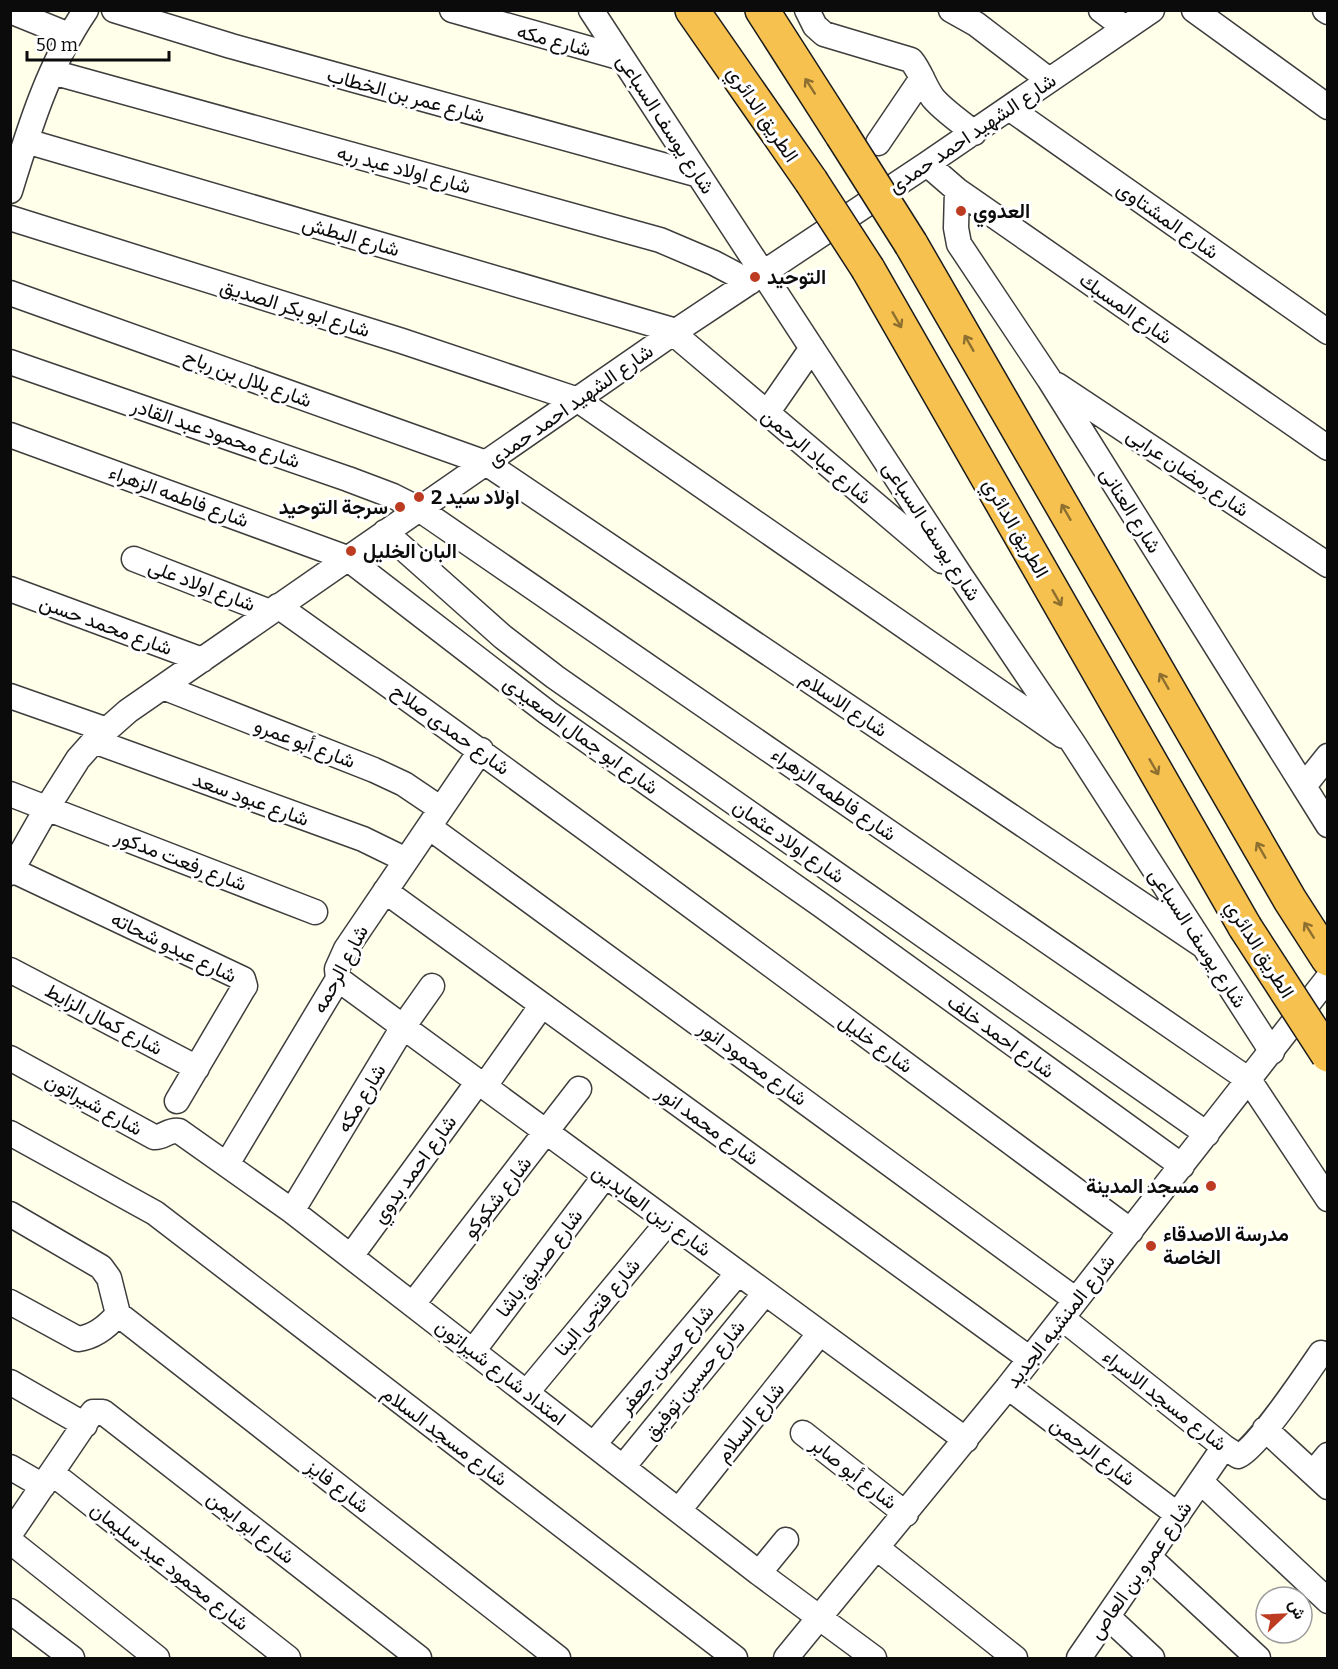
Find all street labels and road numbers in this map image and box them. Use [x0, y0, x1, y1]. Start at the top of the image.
street label: شارع مكه [514, 19, 594, 63]
street label: شارع يوسف السباعى [610, 50, 720, 199]
street label: الطريق الدائري [718, 61, 804, 169]
street label: شارع عمر بن الخطاب [324, 62, 488, 130]
street label: شارع الشهيد احمد حمدى [884, 68, 1062, 200]
street label: شارع اولاد عبد ربه [334, 140, 473, 200]
street label: شارع المشتاوى [1111, 176, 1224, 266]
street label: شارع البطش [299, 211, 402, 263]
street label: شارع المسبك [1074, 267, 1177, 350]
street label: شارع ابو بكر الصديق [217, 274, 373, 344]
street label: شارع الشهيد احمد حمدى [482, 339, 659, 473]
street label: شارع بلال بن رباح [180, 344, 315, 414]
street label: شارع محمود عبد القادر [127, 393, 303, 475]
street label: شارع عباد الرحمن [756, 403, 877, 511]
street label: شارع رمضان عرابى [1121, 422, 1254, 523]
street label: شارع يوسف السباعى [876, 457, 986, 606]
street label: شارع فاطمه الزهراء [105, 460, 252, 534]
street label: شارع العنانى [1093, 463, 1167, 558]
street label: الطريق الدائري [974, 474, 1054, 585]
street label: شارع اولاد على [144, 554, 259, 618]
street label: شارع محمد حسن [36, 590, 176, 662]
street label: شارع الاسلام [795, 666, 892, 744]
street label: شارع ابو جمال الصعيدى [498, 671, 663, 801]
street label: شارع حمدى صلاح [386, 678, 515, 781]
street label: شارع أبو عمرو [251, 713, 359, 775]
street label: شارع فاطمه الزهراء [766, 742, 901, 848]
street label: شارع عبود سعد [189, 767, 312, 833]
street label: شارع اولاد عثمان [728, 794, 849, 890]
street label: شارع رفعت مدكور [110, 824, 250, 898]
street label: شارع يوسف السباعى [1142, 864, 1252, 1013]
street label: الطريق الدائري [1216, 896, 1300, 1005]
street label: شارع عبدو شحاته [106, 906, 241, 990]
street label: شارع الرحمه [307, 921, 375, 1018]
street label: شارع كمال الزايط [40, 978, 167, 1062]
street label: شارع احمد خلف [942, 989, 1059, 1085]
street label: شارع خليل [833, 1008, 918, 1079]
street label: شارع محمود انور [692, 1015, 812, 1112]
street label: شارع مكه [331, 1059, 392, 1138]
street label: شارع شيراتون [40, 1067, 147, 1142]
street label: شارع محمد انور [650, 1079, 764, 1172]
street label: شارع احمد بدوي [367, 1110, 465, 1231]
street label: شارع شكوكو [458, 1151, 538, 1244]
street label: شارع زين العابدين [587, 1159, 716, 1263]
street label: شارع صديق باشا [490, 1204, 589, 1323]
street label: شارع المنشيه الجديد [1000, 1249, 1121, 1394]
street label: شارع فتحى البنا [549, 1253, 646, 1362]
street label: شارع حسن جعفر [613, 1299, 720, 1421]
street label: امتداد شارع شيراتون [430, 1314, 571, 1432]
street label: شارع حسين توفيق [638, 1315, 751, 1446]
street label: شارع مسجد الاسراء [1097, 1344, 1232, 1457]
street label: شارع السلام [711, 1377, 791, 1468]
street label: شارع مسجد السلام [376, 1381, 513, 1493]
street label: شارع الرحمن [1045, 1411, 1140, 1492]
street label: شارع أبو صابر [804, 1431, 902, 1516]
street label: شارع فايز [300, 1453, 374, 1520]
street label: شارع ابو ايمن [201, 1485, 300, 1570]
street label: شارع عمرو بن العاص [1083, 1496, 1198, 1645]
street label: شارع محمود عيد سليمان [85, 1497, 254, 1637]

